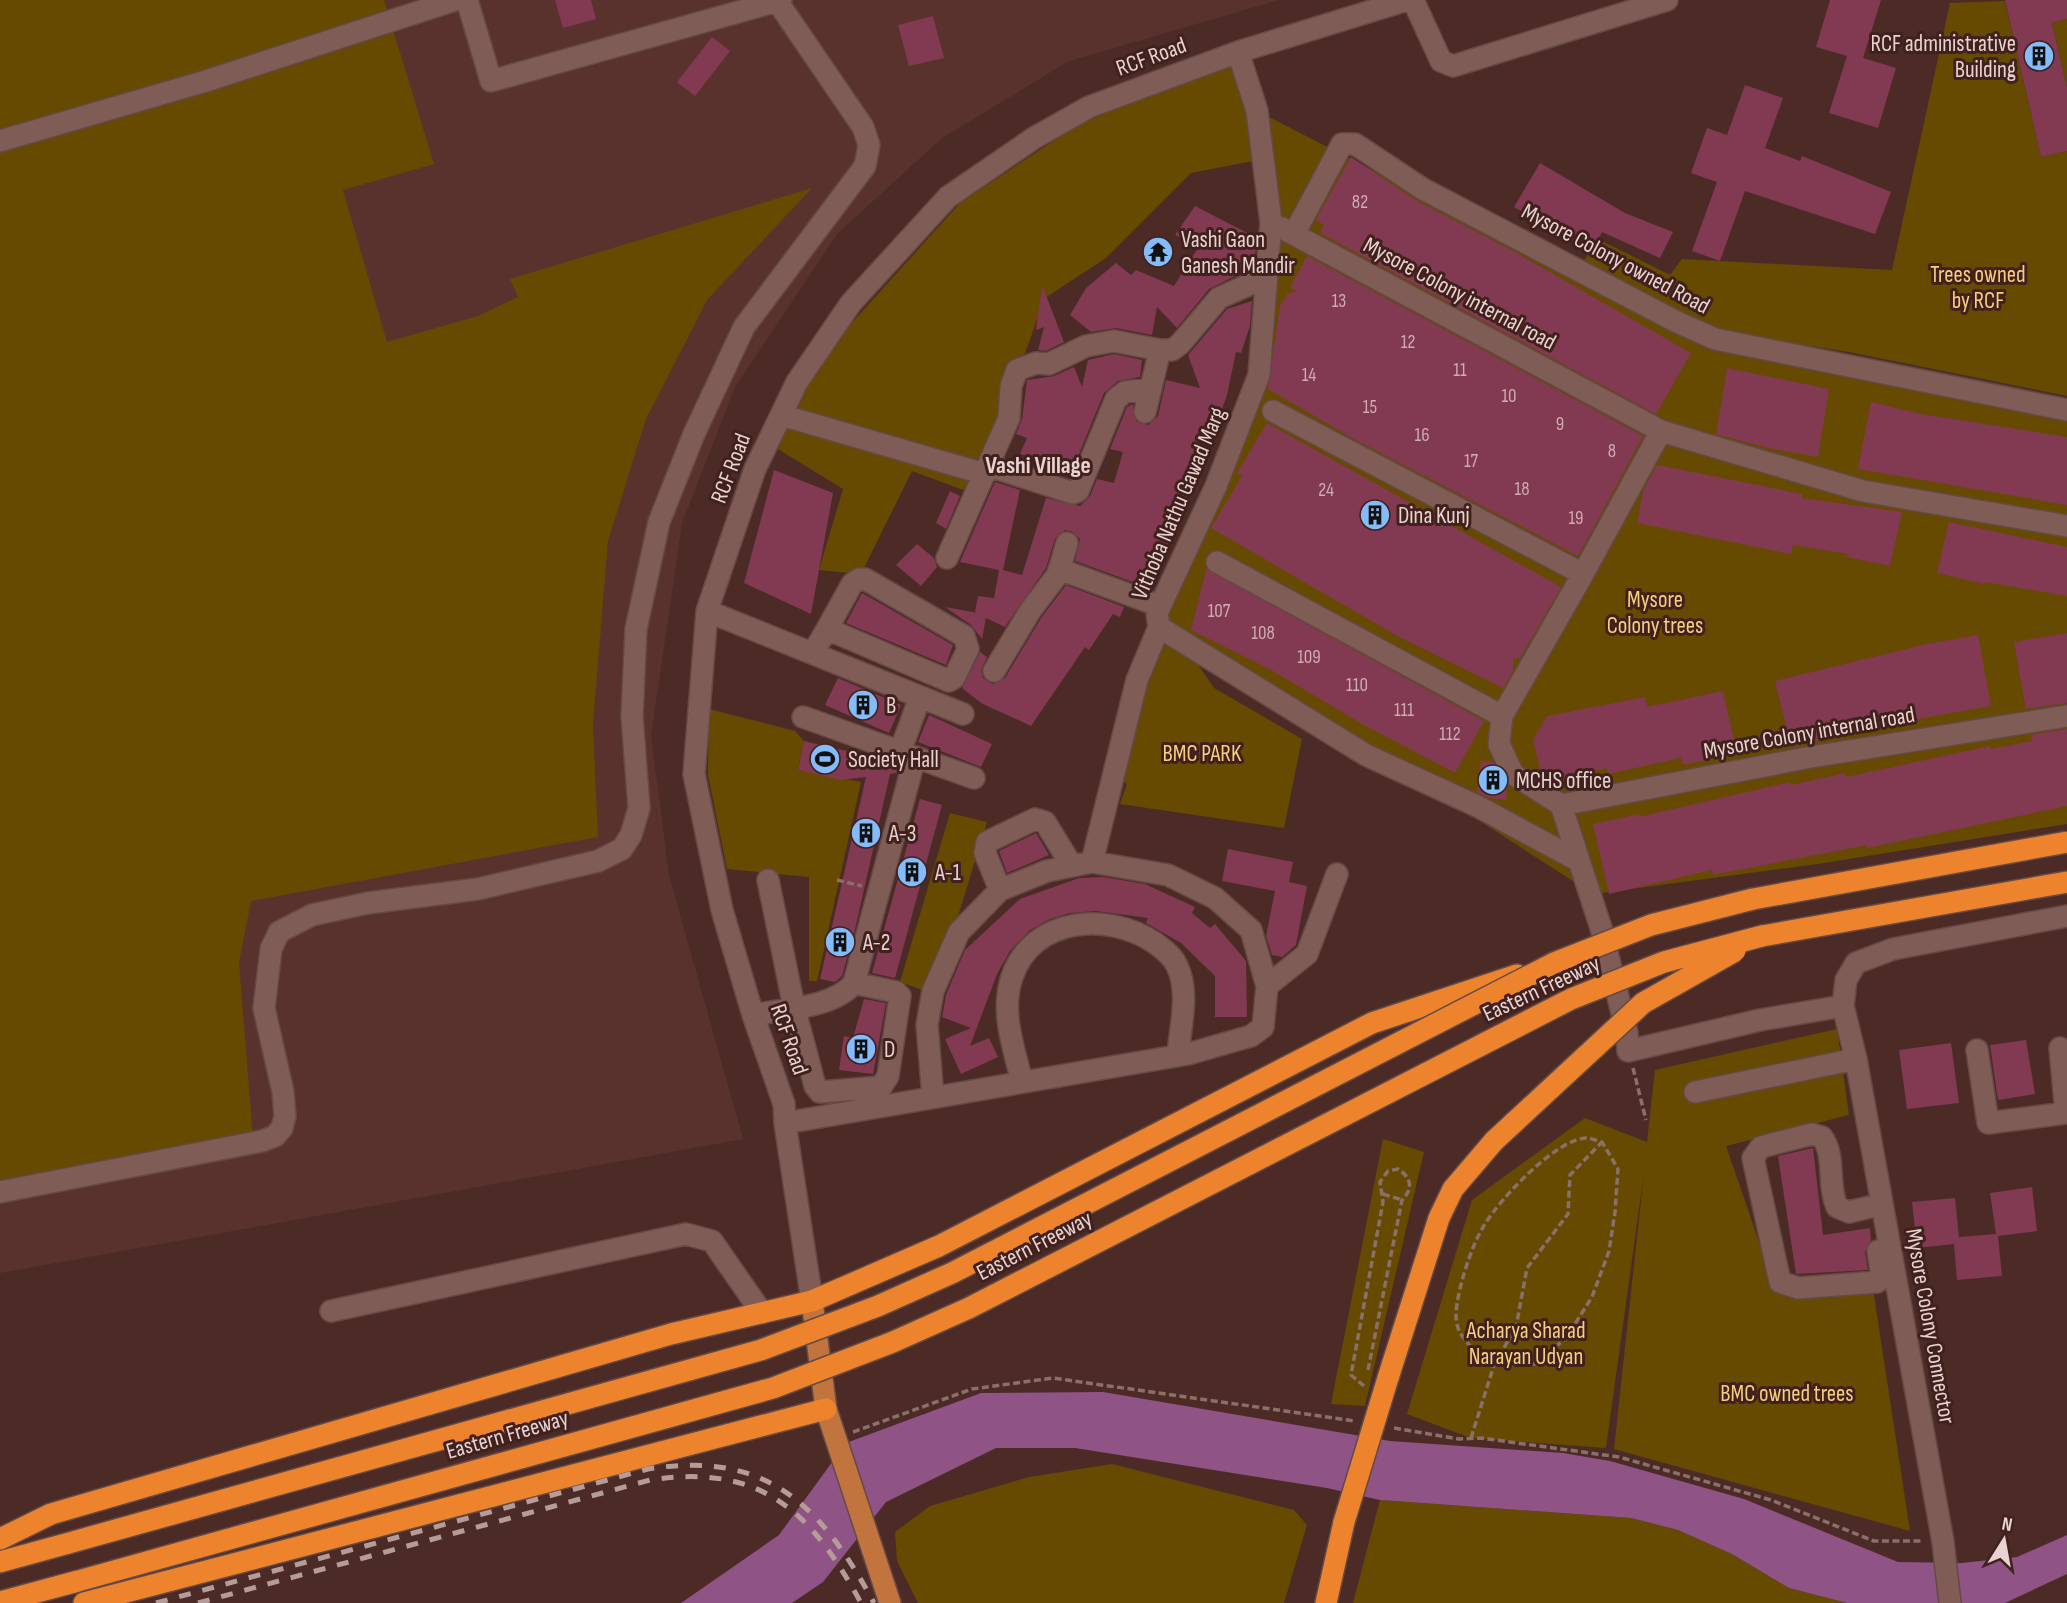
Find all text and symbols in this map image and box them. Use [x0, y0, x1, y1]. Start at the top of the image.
place label: RCF administrative Building [1870, 30, 2016, 84]
street label: RCF Road [1112, 31, 1190, 83]
building icon: RCF administrative Building [2022, 39, 2056, 73]
house number: 82 [1352, 191, 1368, 214]
street label: Mysore Colony owned Road [1517, 197, 1714, 320]
place label: Vashi Gaon Ganesh Mandir [1181, 226, 1295, 280]
street label: Mysore Colony internal road [1359, 231, 1561, 356]
temple icon: Vashi Gaon Ganesh Mandir [1141, 235, 1175, 269]
park label: Trees owned by RCF [1930, 261, 2026, 315]
house number: 13 [1332, 290, 1346, 313]
house number: 12 [1401, 331, 1415, 354]
house number: 11 [1453, 359, 1467, 382]
house number: 14 [1302, 364, 1316, 387]
house number: 10 [1501, 385, 1517, 408]
house number: 15 [1363, 396, 1377, 419]
street label: Vithoba Nathu Gawad Marg [1126, 403, 1232, 604]
house number: 9 [1556, 413, 1564, 436]
house number: 16 [1415, 424, 1429, 447]
street label: RCF Road [705, 429, 757, 507]
house number: 8 [1608, 440, 1616, 463]
house number: 17 [1464, 450, 1479, 473]
district label: Vashi Village [985, 451, 1091, 480]
house number: 18 [1515, 478, 1529, 501]
house number: 24 [1318, 479, 1334, 502]
building icon: Dina Kunj [1358, 498, 1392, 532]
place label: Dina Kunj [1398, 502, 1470, 530]
house number: 19 [1568, 507, 1584, 530]
park label: Mysore Colony trees [1607, 586, 1703, 640]
house number: 107 [1208, 600, 1231, 623]
house number: 108 [1251, 622, 1275, 645]
house number: 109 [1297, 646, 1321, 669]
house number: 110 [1346, 674, 1368, 697]
building icon: B [846, 688, 880, 722]
place label: B [886, 692, 896, 720]
house number: 111 [1394, 699, 1414, 722]
street label: Mysore Colony internal road [1701, 701, 1917, 765]
house number: 112 [1439, 723, 1461, 746]
park label: BMC PARK [1163, 740, 1242, 768]
sports icon: Society Hall [808, 742, 842, 776]
place label: Society Hall [848, 746, 939, 774]
building icon: MCHS office [1476, 763, 1510, 797]
place label: MCHS office [1516, 767, 1611, 795]
building icon: A-3 [849, 816, 883, 850]
place label: A-3 [888, 820, 917, 848]
building icon: A-1 [895, 855, 929, 889]
place label: A-1 [934, 859, 961, 887]
building icon: A-2 [823, 925, 857, 959]
place label: A-2 [862, 929, 890, 957]
street label: Eastern Freeway [1478, 950, 1605, 1028]
street label: RCF Road [764, 1000, 814, 1078]
building icon: D [844, 1032, 878, 1066]
place label: D [884, 1036, 895, 1064]
street label: Eastern Freeway [972, 1205, 1097, 1287]
street label: Mysore Colony Connector [1899, 1226, 1961, 1426]
park label: Acharya Sharad Narayan Udyan [1465, 1317, 1586, 1371]
park label: BMC owned trees [1720, 1380, 1854, 1408]
street label: Eastern Freeway [443, 1404, 572, 1466]
north arrow [1969, 1505, 2039, 1575]
text: N [2000, 1513, 2014, 1537]

